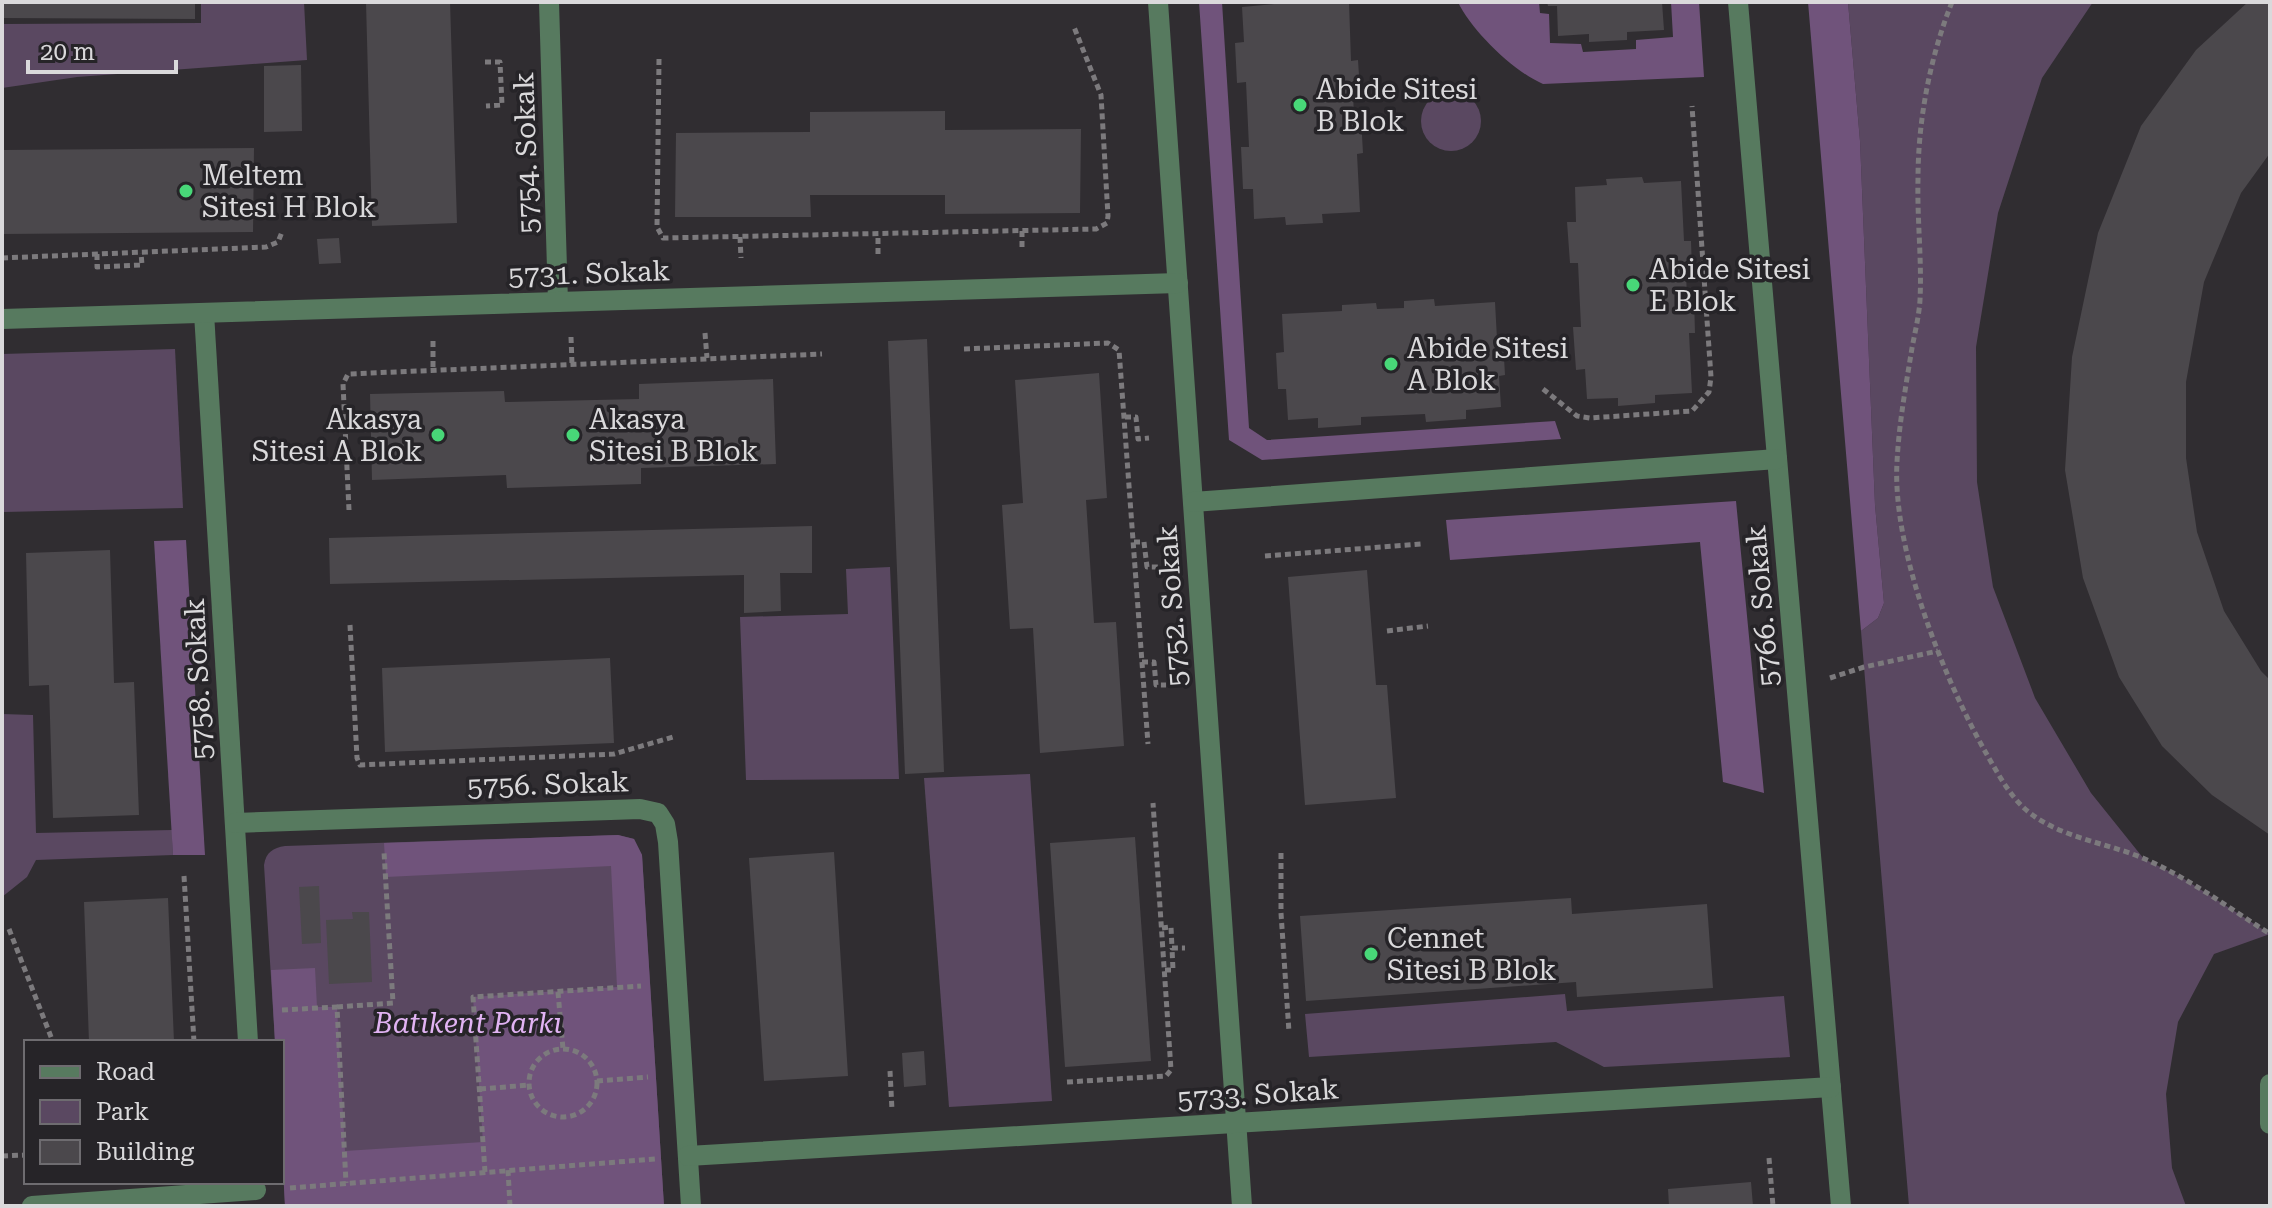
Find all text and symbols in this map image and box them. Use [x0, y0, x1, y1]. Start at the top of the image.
scale bar [28, 24, 176, 74]
text: 20 m [40, 38, 95, 66]
street label: 5754. Sokak [507, 71, 546, 234]
place label: Abide Sitesi B Blok [1316, 73, 1478, 138]
marker: Abide Sitesi B Blok [1291, 96, 1309, 114]
place label: Meltem Sitesi H Blok [202, 159, 376, 224]
marker: Meltem Sitesi H Blok [177, 182, 195, 200]
place label: Abide Sitesi E Blok [1649, 253, 1811, 318]
street label: 5731. Sokak [508, 254, 671, 293]
marker: Abide Sitesi E Blok [1624, 276, 1642, 294]
place label: Abide Sitesi A Blok [1407, 332, 1569, 397]
marker: Abide Sitesi A Blok [1382, 355, 1400, 373]
place label: Akasya Sitesi A Blok [252, 403, 422, 468]
place label: Akasya Sitesi B Blok [589, 403, 759, 468]
marker: Akasya Sitesi A Blok [429, 426, 447, 444]
marker: Akasya Sitesi B Blok [564, 426, 582, 444]
street label: 5752. Sokak [1150, 524, 1195, 688]
street label: 5766. Sokak [1739, 524, 1786, 688]
street label: 5758. Sokak [178, 597, 219, 761]
street label: 5756. Sokak [467, 765, 630, 804]
place label: Cennet Sitesi B Blok [1387, 922, 1557, 987]
marker: Cennet Sitesi B Blok [1362, 945, 1380, 963]
park label: Batıkent Parkı [373, 1007, 562, 1040]
legend [24, 1040, 284, 1184]
text: Road [96, 1058, 155, 1086]
street label: 5733. Sokak [1176, 1072, 1340, 1117]
text: Park [96, 1098, 149, 1126]
text: Building [96, 1138, 194, 1166]

